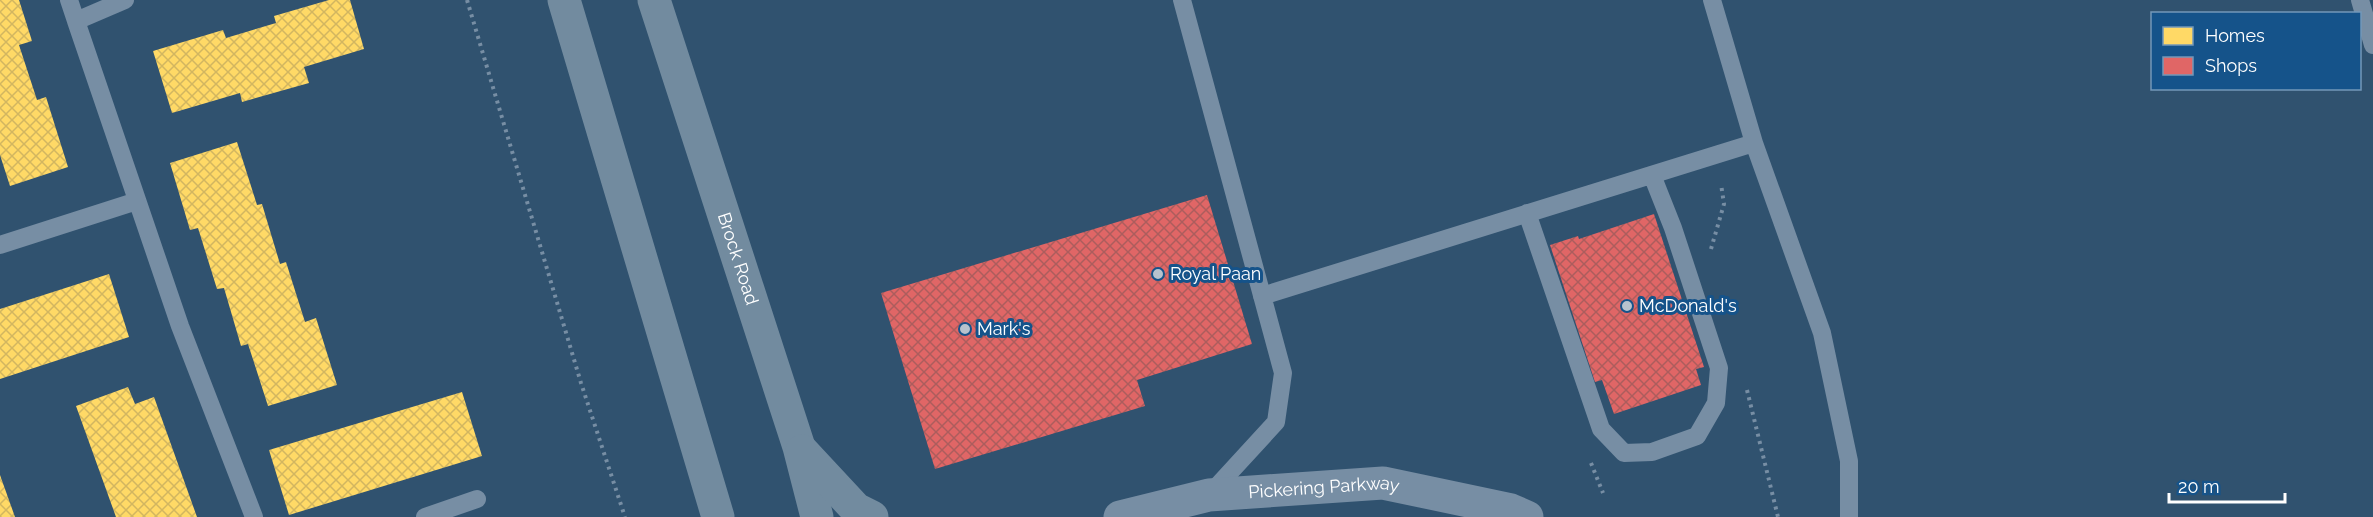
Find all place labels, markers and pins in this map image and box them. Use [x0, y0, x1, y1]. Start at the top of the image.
place label: Royal Paan [1170, 263, 1261, 284]
marker: Royal Paan [1151, 267, 1165, 281]
place label: McDonald's [1639, 295, 1737, 316]
marker: McDonald's [1620, 299, 1634, 313]
place label: Mark's [977, 318, 1031, 339]
marker: Mark's [958, 322, 972, 336]

